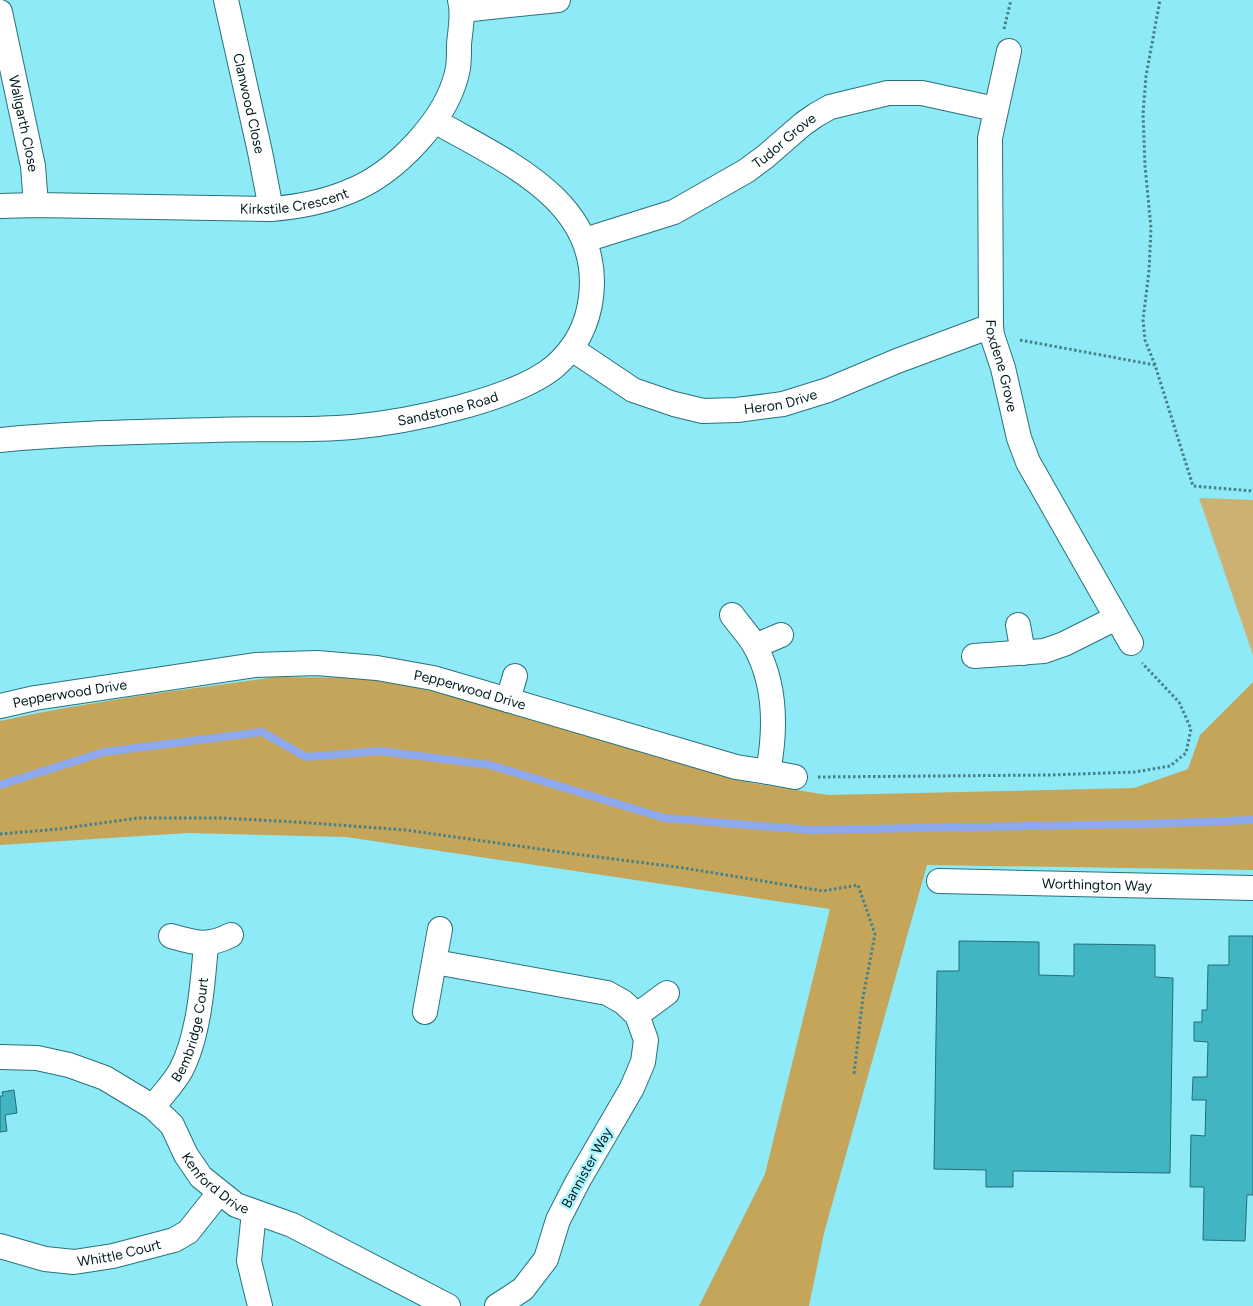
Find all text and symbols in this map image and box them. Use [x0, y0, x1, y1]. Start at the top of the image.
street label: Clanwood Close [230, 52, 269, 156]
street label: Wallgarth Close [5, 74, 42, 173]
street label: Tudor Grove [749, 109, 819, 172]
street label: Kirkstile Crescent [240, 184, 351, 218]
street label: Foxdene Grove [982, 319, 1021, 414]
street label: Heron Drive [743, 385, 820, 418]
street label: Sandstone Road [396, 388, 500, 429]
street label: Pepperwood Drive [412, 666, 528, 713]
street label: Pepperwood Drive [11, 676, 129, 711]
street label: Worthington Way [1042, 875, 1153, 894]
street label: Bembridge Court [167, 977, 212, 1085]
street label: Bannister Way [558, 1124, 616, 1211]
street label: Kenford Drive [178, 1149, 252, 1218]
street label: Whittle Court [76, 1235, 163, 1270]

